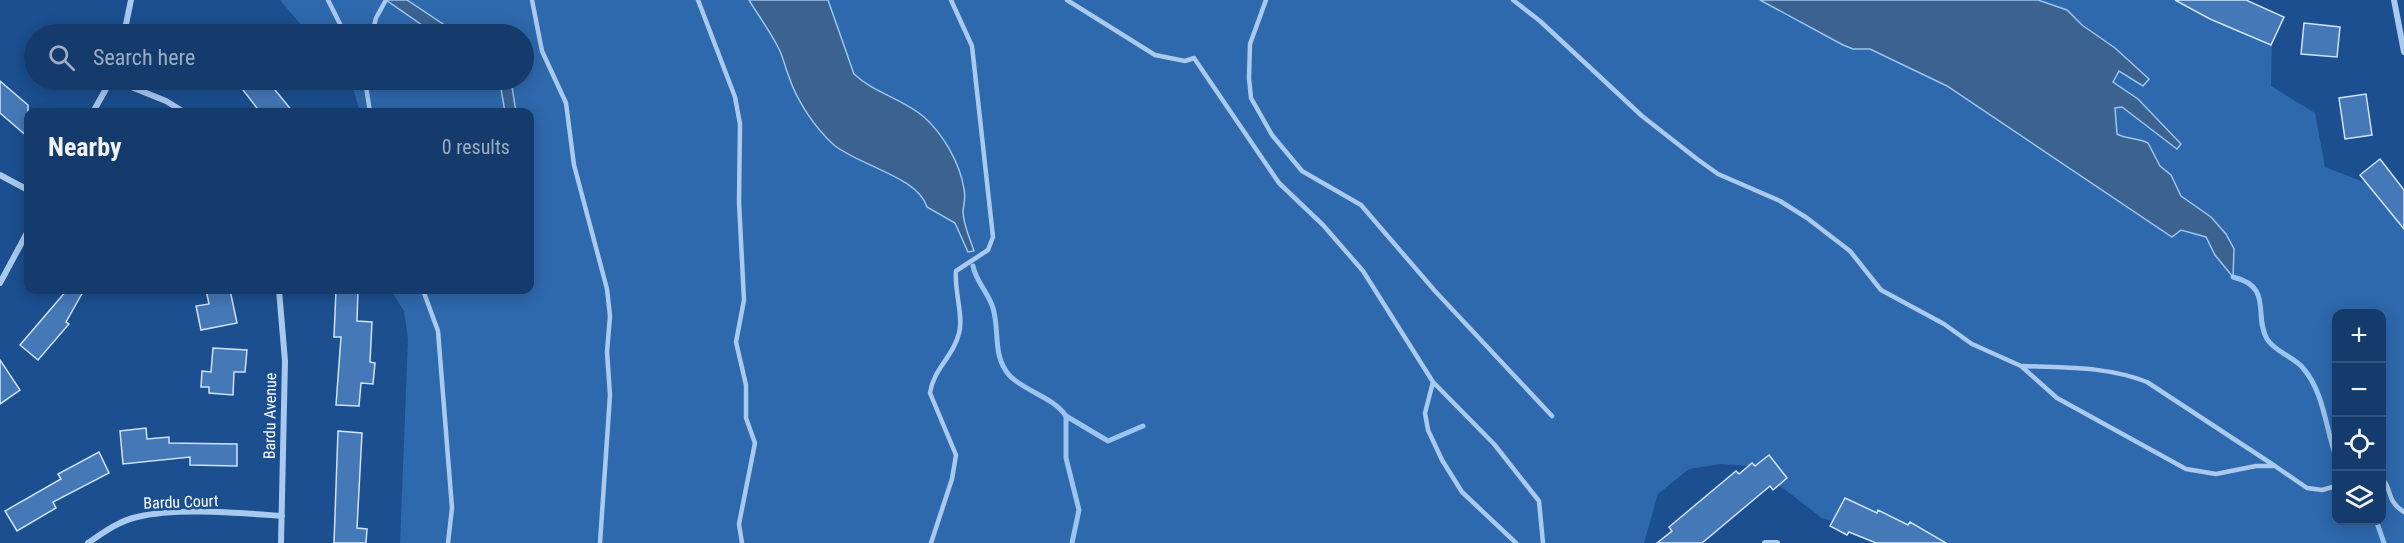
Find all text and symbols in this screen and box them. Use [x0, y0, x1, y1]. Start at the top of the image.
search box [24, 24, 534, 90]
icon: search [45, 41, 78, 74]
text: Search here [93, 45, 195, 70]
text: Nearby [48, 132, 122, 162]
text: 0 results [442, 135, 510, 159]
map controls [2332, 309, 2386, 525]
button: + [2332, 309, 2386, 363]
button: − [2332, 363, 2386, 417]
street label: Bardu Avenue [260, 373, 280, 459]
button: locate [2332, 417, 2386, 471]
button: layers [2332, 471, 2386, 525]
street label: Bardu Court [143, 491, 219, 513]

